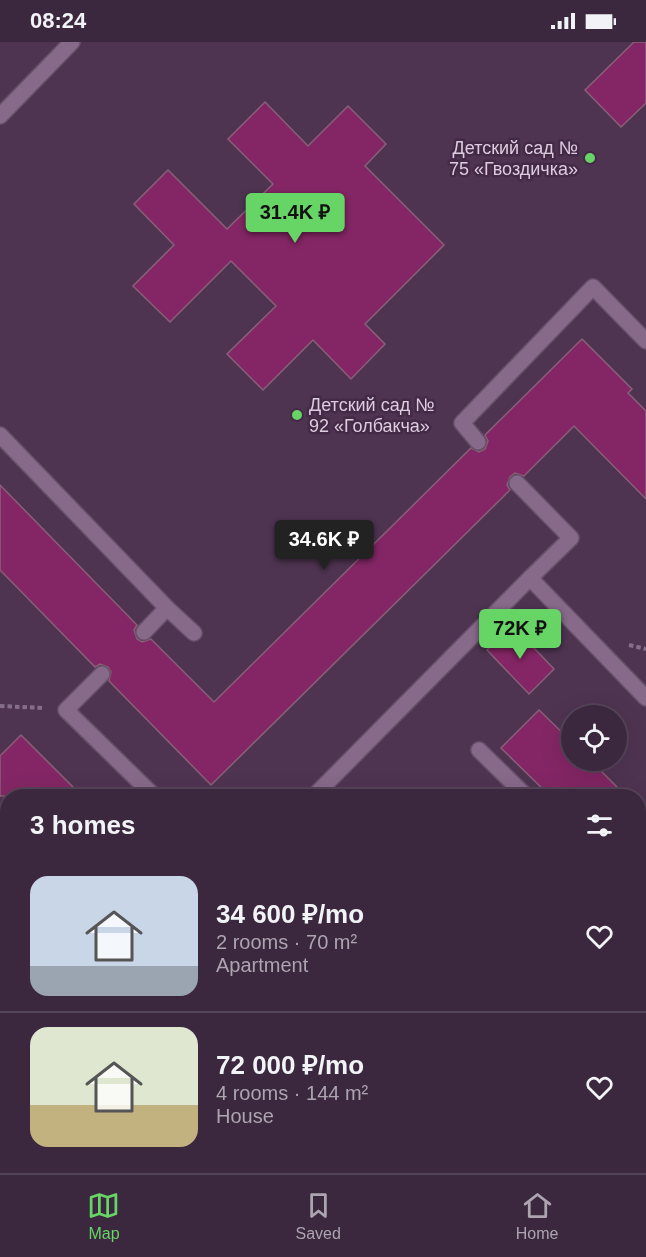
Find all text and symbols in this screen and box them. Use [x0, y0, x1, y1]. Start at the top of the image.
text: 08:24 [30, 8, 86, 33]
place label: Детский сад № 75 «Гвоздичка» [449, 138, 578, 179]
marker: Детский сад № 75 «Гвоздичка» [583, 151, 597, 165]
pin: 31.4K ₽ [240, 193, 350, 244]
text: 31.4K ₽ [260, 201, 330, 223]
place label: Детский сад № 92 «Голбакча» [309, 395, 434, 436]
marker: Детский сад № 92 «Голбакча» [290, 408, 304, 422]
pin: 34.6K ₽ [269, 520, 379, 571]
text: 34.6K ₽ [289, 528, 359, 550]
pin: 72K ₽ [478, 609, 562, 660]
text: 72K ₽ [493, 617, 547, 639]
map controls [561, 705, 627, 771]
button: locate [561, 705, 627, 771]
icon: filters [583, 809, 616, 842]
text: 3 homes [30, 810, 136, 840]
text: 34 600 ₽/mo [216, 899, 364, 929]
icon: home [78, 900, 150, 972]
icon: heart [583, 920, 616, 953]
text: 2 rooms · 70 m² [216, 931, 357, 953]
text: Apartment [216, 954, 308, 976]
text: 72 000 ₽/mo [216, 1050, 364, 1080]
icon: home [78, 1051, 150, 1123]
icon: heart [583, 1071, 616, 1104]
text: 4 rooms · 144 m² [216, 1082, 368, 1104]
text: House [216, 1105, 274, 1127]
tab: Map [87, 1189, 120, 1243]
tab: Saved [295, 1189, 341, 1243]
tab: Home [516, 1189, 558, 1243]

